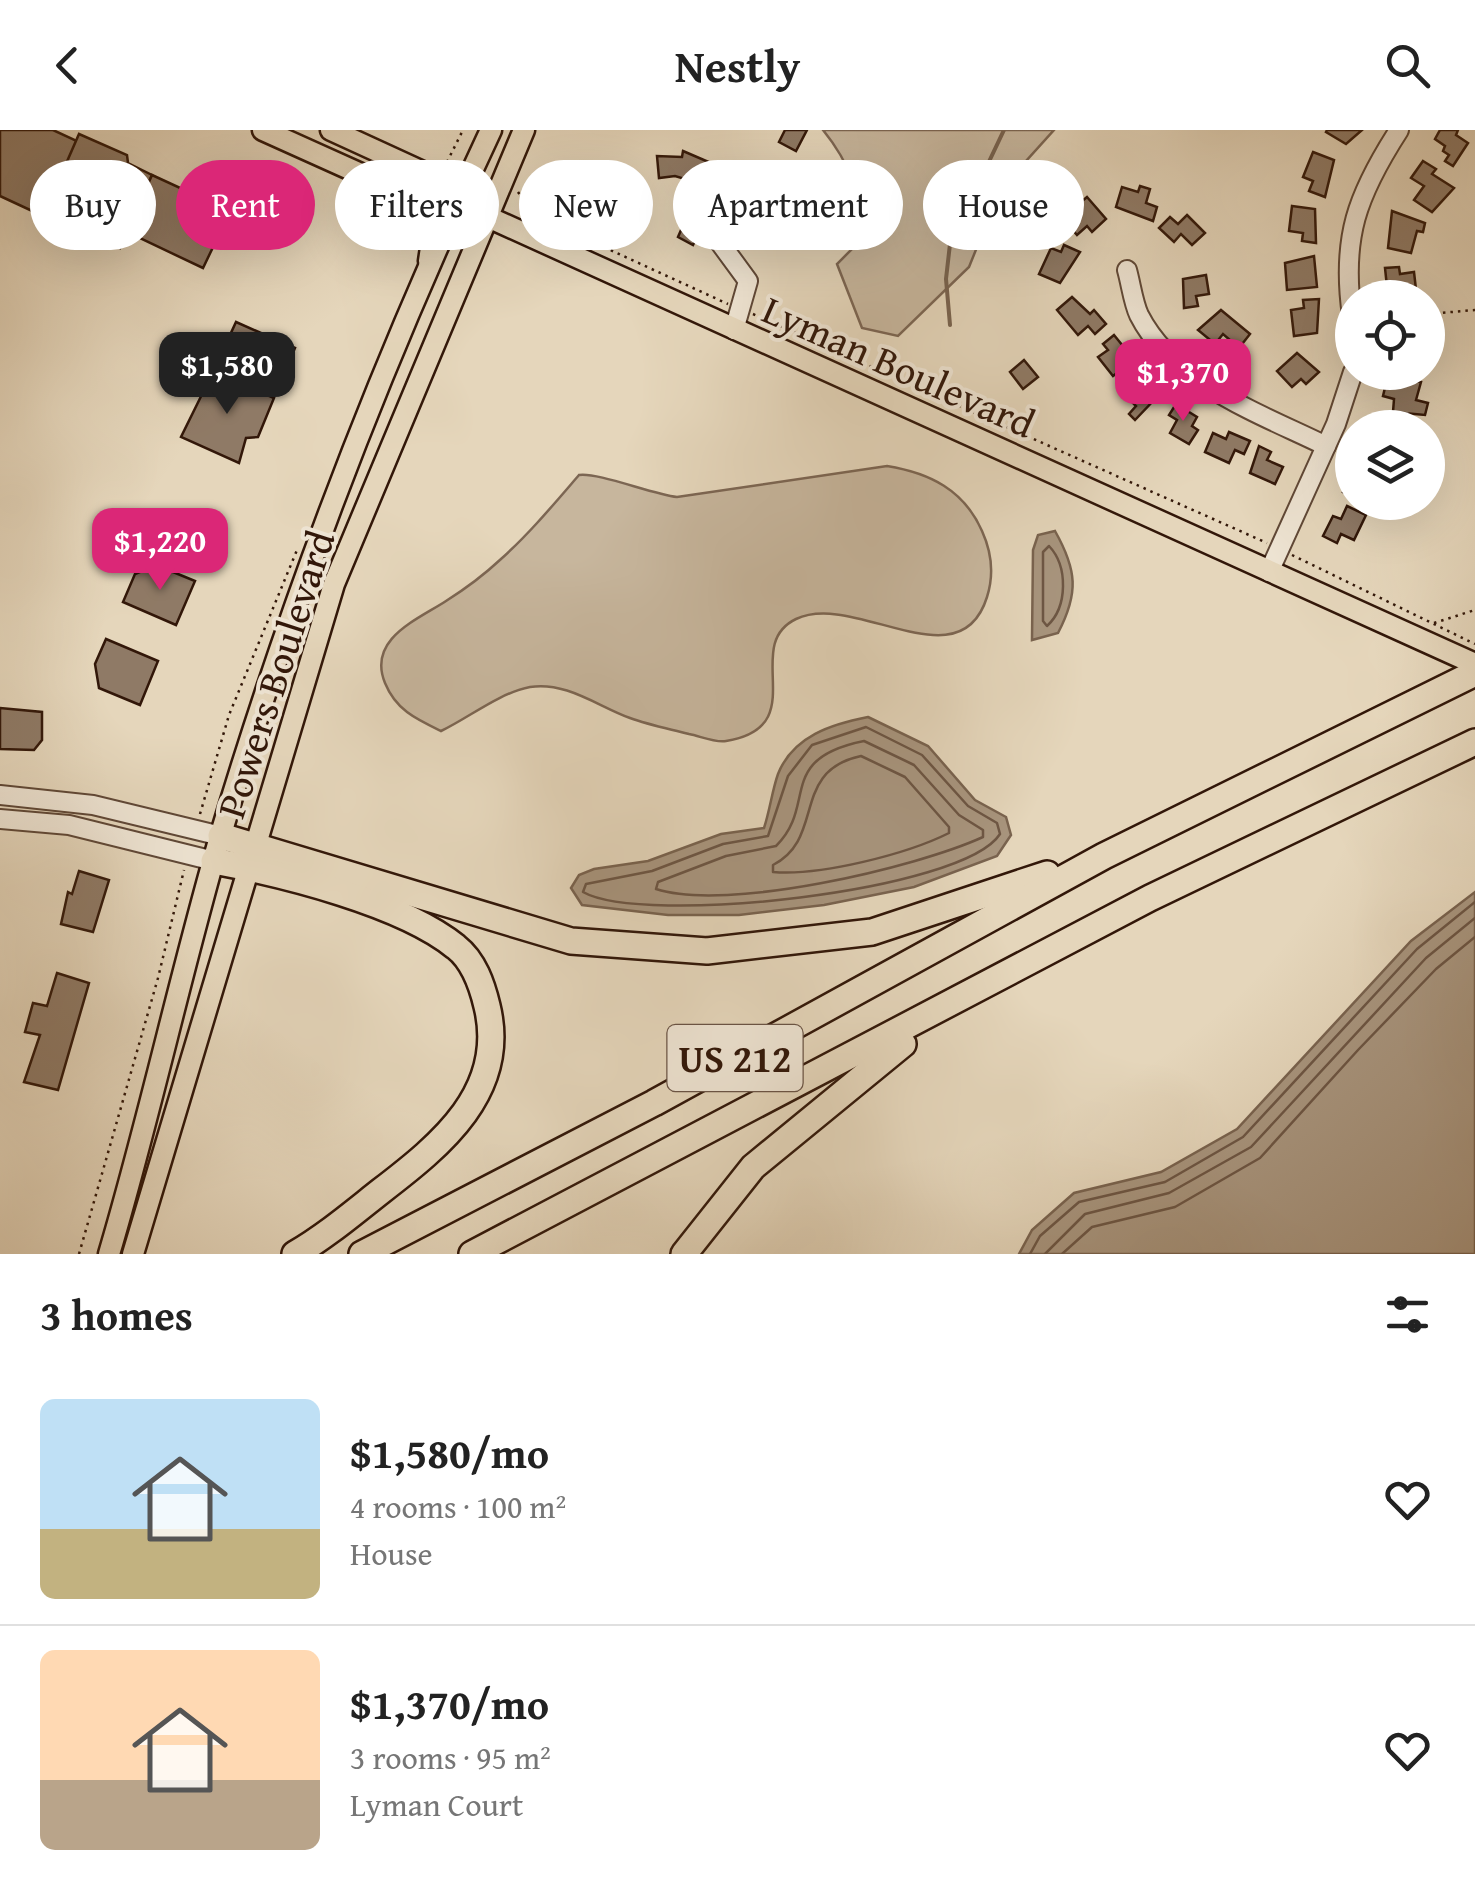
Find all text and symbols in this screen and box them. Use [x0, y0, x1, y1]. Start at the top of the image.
text: Nestly [675, 33, 800, 98]
icon: back [40, 38, 95, 93]
icon: search [1380, 38, 1435, 93]
chip: Buy [30, 160, 156, 250]
chip: Rent [176, 160, 315, 250]
chip: Filters [335, 160, 499, 250]
chip: New [519, 160, 653, 250]
chip: Apartment [673, 160, 903, 250]
chip: House [923, 160, 1084, 250]
street label: Lyman Boulevard [753, 280, 1045, 453]
map controls [1335, 280, 1445, 520]
button: locate [1335, 280, 1445, 390]
pin: $1,580 [146, 332, 308, 417]
pin: $1,370 [1102, 339, 1264, 424]
text: $1,580 [181, 341, 273, 388]
text: $1,370 [1137, 348, 1229, 395]
button: layers [1335, 410, 1445, 520]
pin: $1,220 [79, 508, 241, 593]
text: $1,220 [114, 517, 206, 564]
street label: Powers Boulevard [201, 522, 349, 825]
road number: US 212 [668, 1025, 802, 1091]
text: 3 homes [40, 1284, 193, 1345]
icon: filters [1380, 1287, 1435, 1342]
text: $1,580/mo [350, 1422, 549, 1483]
icon: home [120, 1439, 240, 1559]
icon: heart [1380, 1472, 1435, 1527]
text: 4 rooms · 100 m² [350, 1483, 566, 1530]
text: House [350, 1530, 433, 1577]
text: $1,370/mo [350, 1673, 549, 1734]
icon: home [120, 1690, 240, 1810]
icon: heart [1380, 1723, 1435, 1778]
text: 3 rooms · 95 m² [350, 1734, 551, 1781]
text: Lyman Court [350, 1781, 523, 1828]

